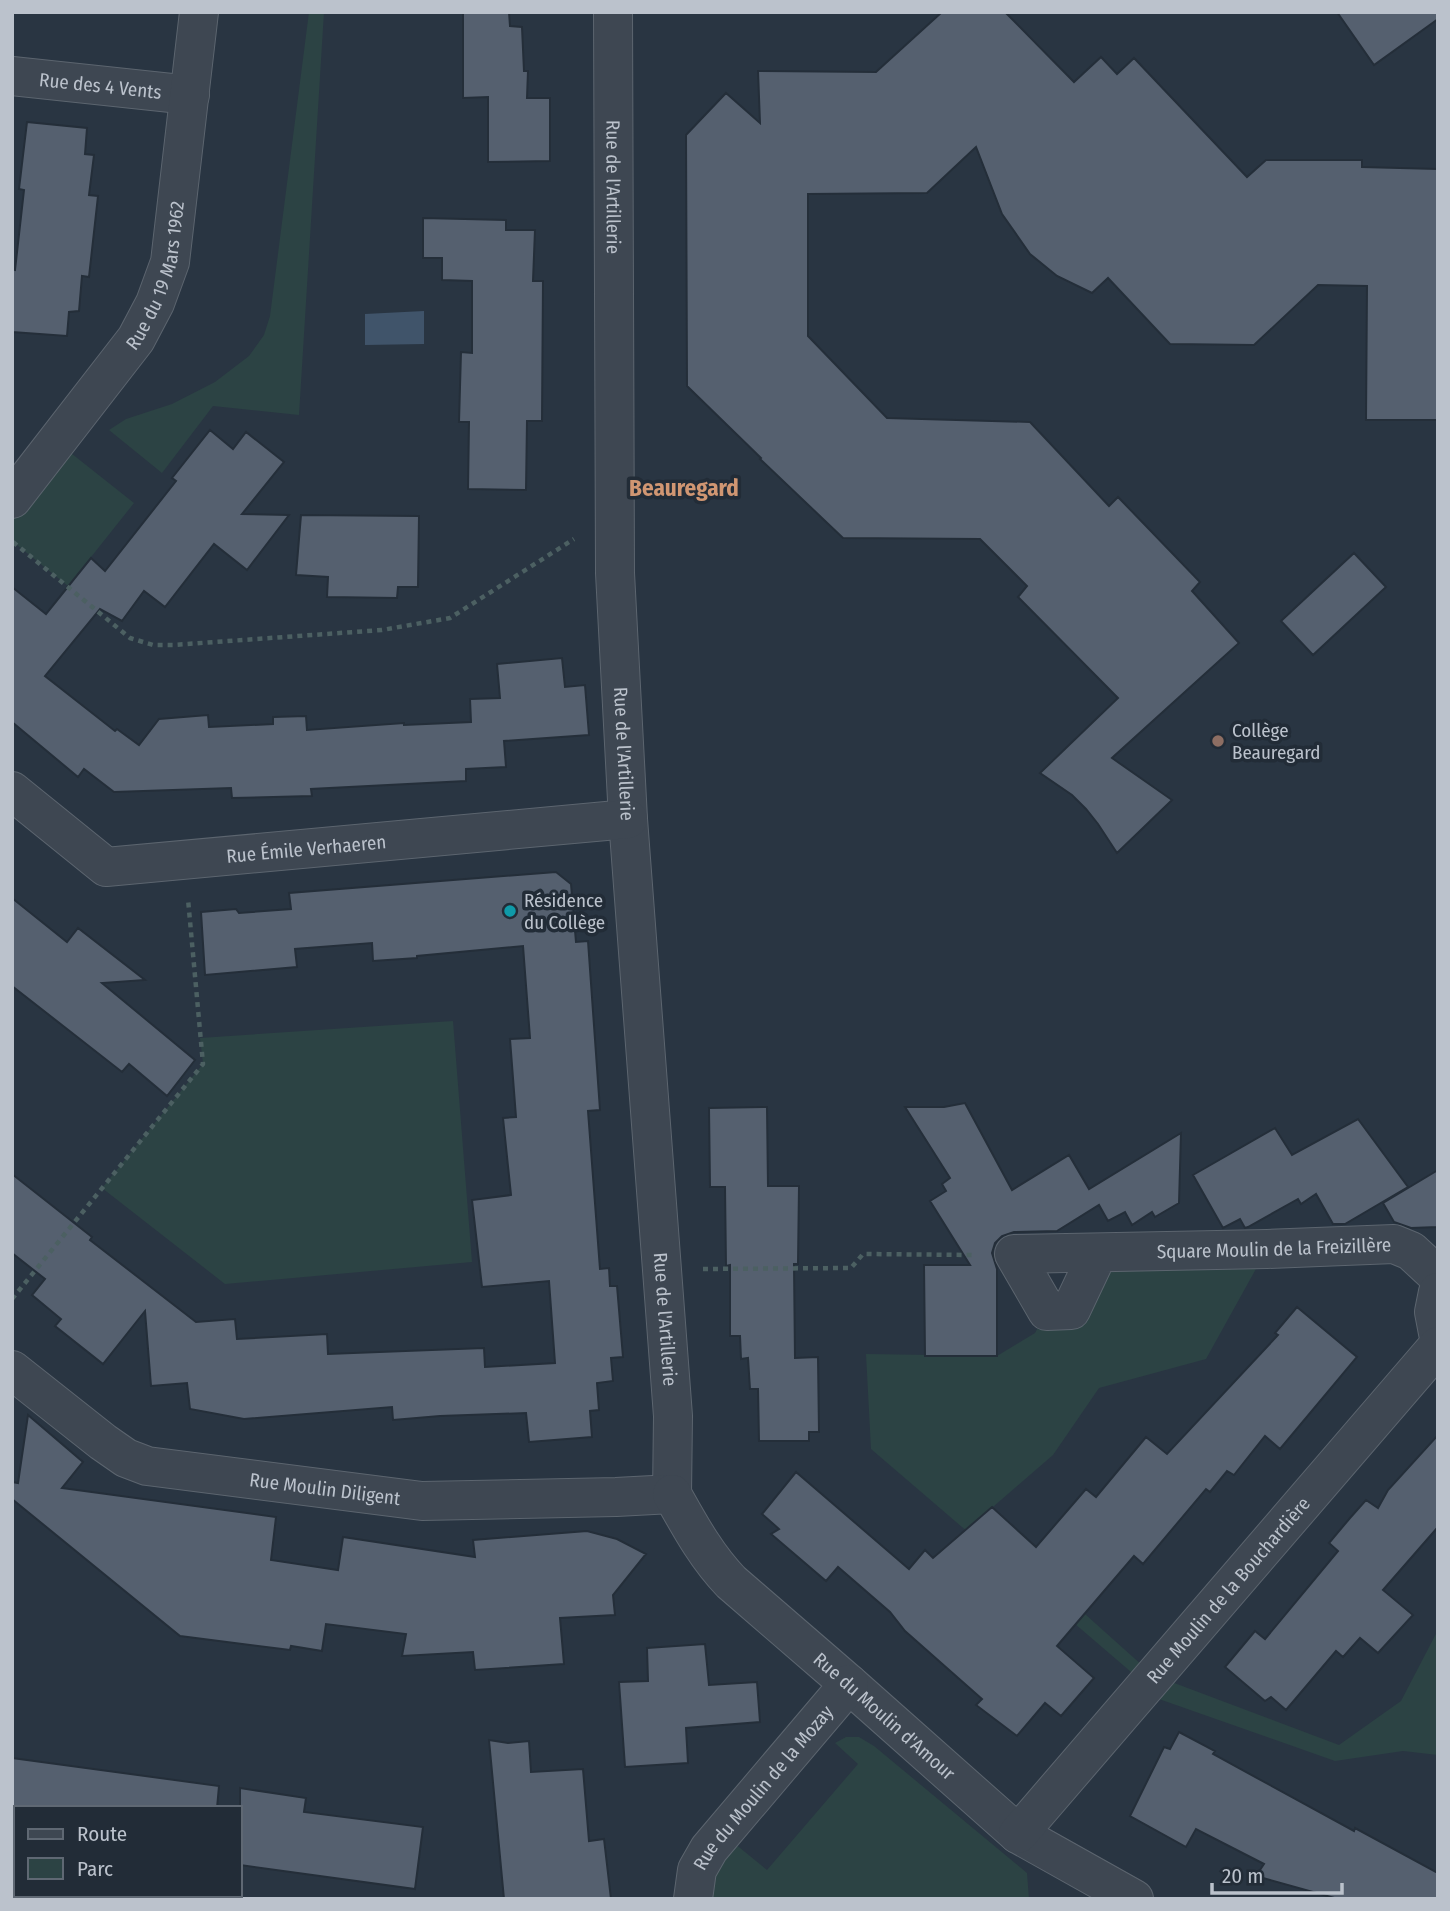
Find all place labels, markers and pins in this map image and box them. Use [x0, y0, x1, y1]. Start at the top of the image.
place label: Collège Beauregard [1232, 719, 1321, 764]
marker: Collège Beauregard [1210, 733, 1226, 749]
place label: Résidence du Collège [524, 889, 605, 934]
marker: Résidence du Collège [502, 903, 518, 919]

